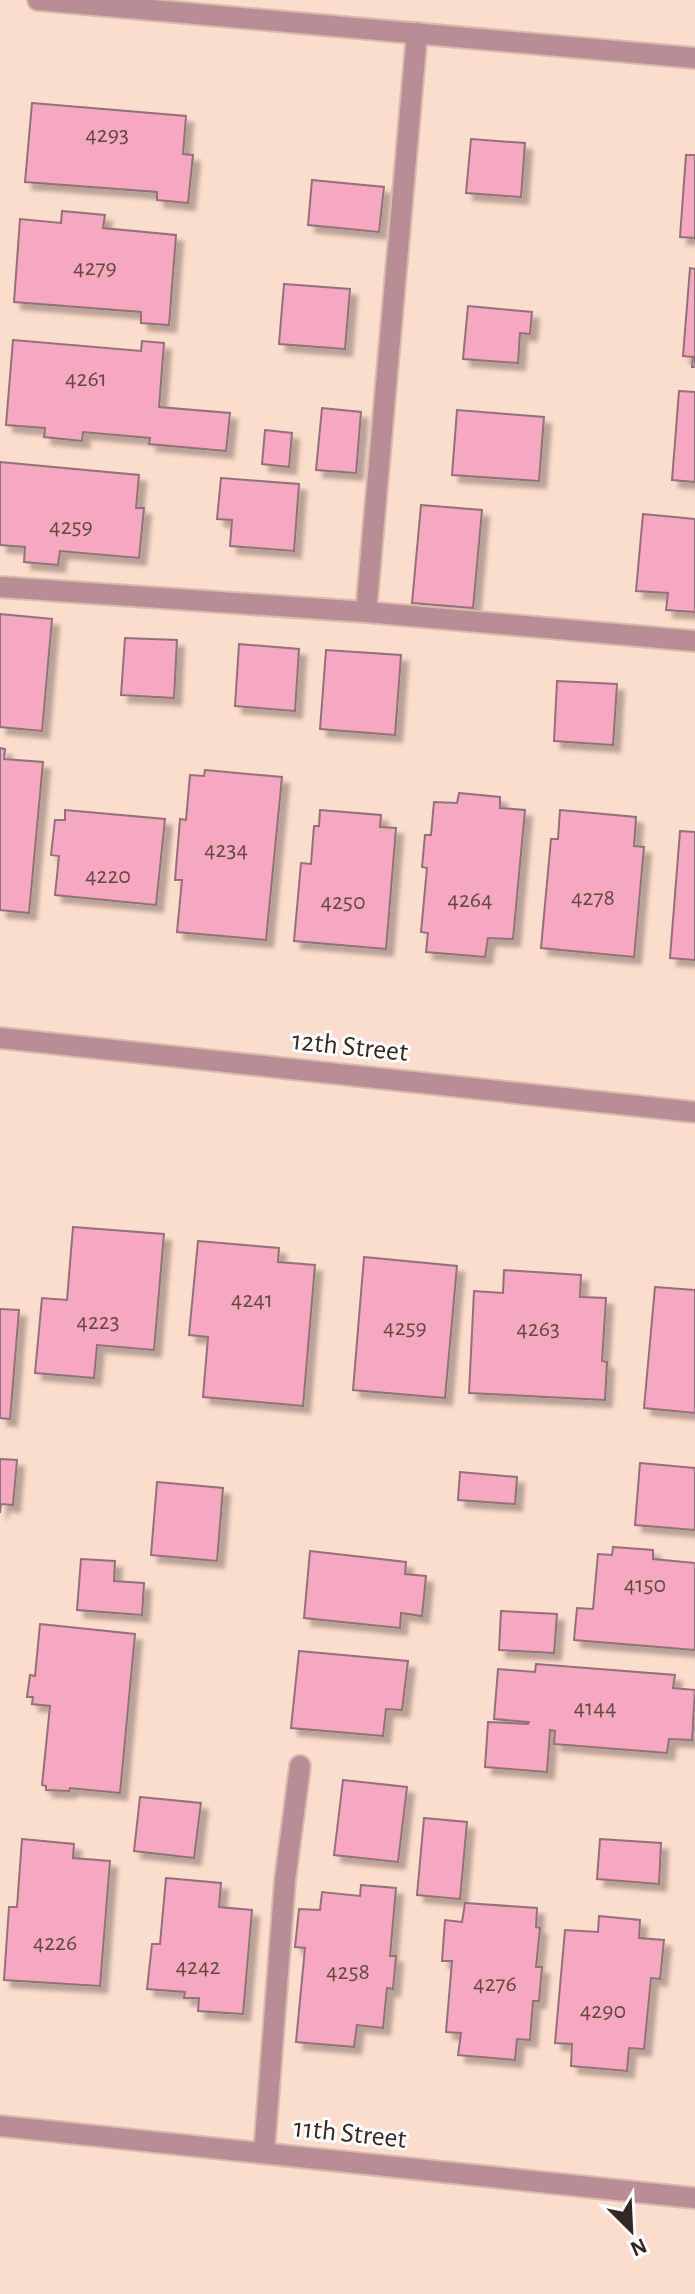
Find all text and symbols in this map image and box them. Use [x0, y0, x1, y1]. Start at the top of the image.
house number: 4293 [85, 123, 129, 147]
house number: 4279 [73, 256, 117, 280]
house number: 4261 [65, 367, 107, 391]
house number: 4259 [49, 515, 93, 539]
house number: 4234 [204, 838, 248, 862]
house number: 4220 [85, 864, 131, 888]
house number: 4278 [571, 886, 615, 910]
house number: 4264 [447, 888, 493, 912]
house number: 4250 [320, 890, 366, 914]
street label: 12th Street [291, 1027, 409, 1067]
house number: 4241 [231, 1288, 273, 1312]
house number: 4223 [76, 1310, 120, 1334]
house number: 4259 [383, 1316, 427, 1340]
house number: 4263 [516, 1317, 560, 1341]
house number: 4150 [624, 1573, 666, 1597]
house number: 4144 [574, 1696, 616, 1720]
house number: 4226 [33, 1931, 77, 1955]
house number: 4242 [176, 1955, 221, 1979]
house number: 4258 [326, 1960, 370, 1984]
house number: 4276 [473, 1972, 517, 1996]
house number: 4290 [580, 1999, 626, 2023]
street label: 11th Street [292, 2114, 408, 2154]
north arrow [591, 2190, 671, 2270]
text: N [627, 2234, 650, 2261]

